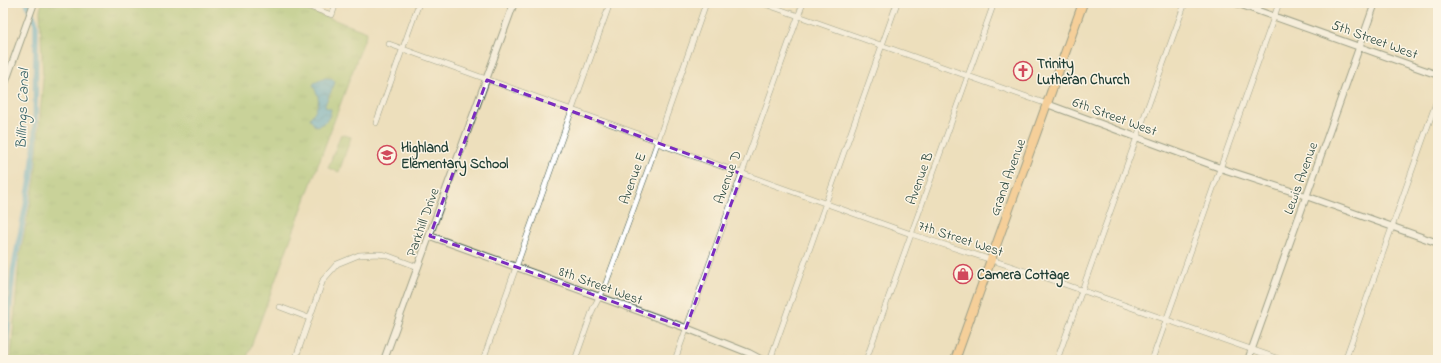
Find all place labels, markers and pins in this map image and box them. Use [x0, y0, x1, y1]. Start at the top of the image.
place label: Trinity Lutheran Church [1037, 54, 1130, 91]
church icon: Trinity Lutheran Church [1012, 60, 1034, 82]
place label: Highland Elementary School [401, 138, 509, 177]
school or university icon: Highland Elementary School [376, 144, 398, 166]
shop icon: Camera Cottage [952, 263, 974, 285]
place label: Camera Cottage [977, 265, 1070, 288]

